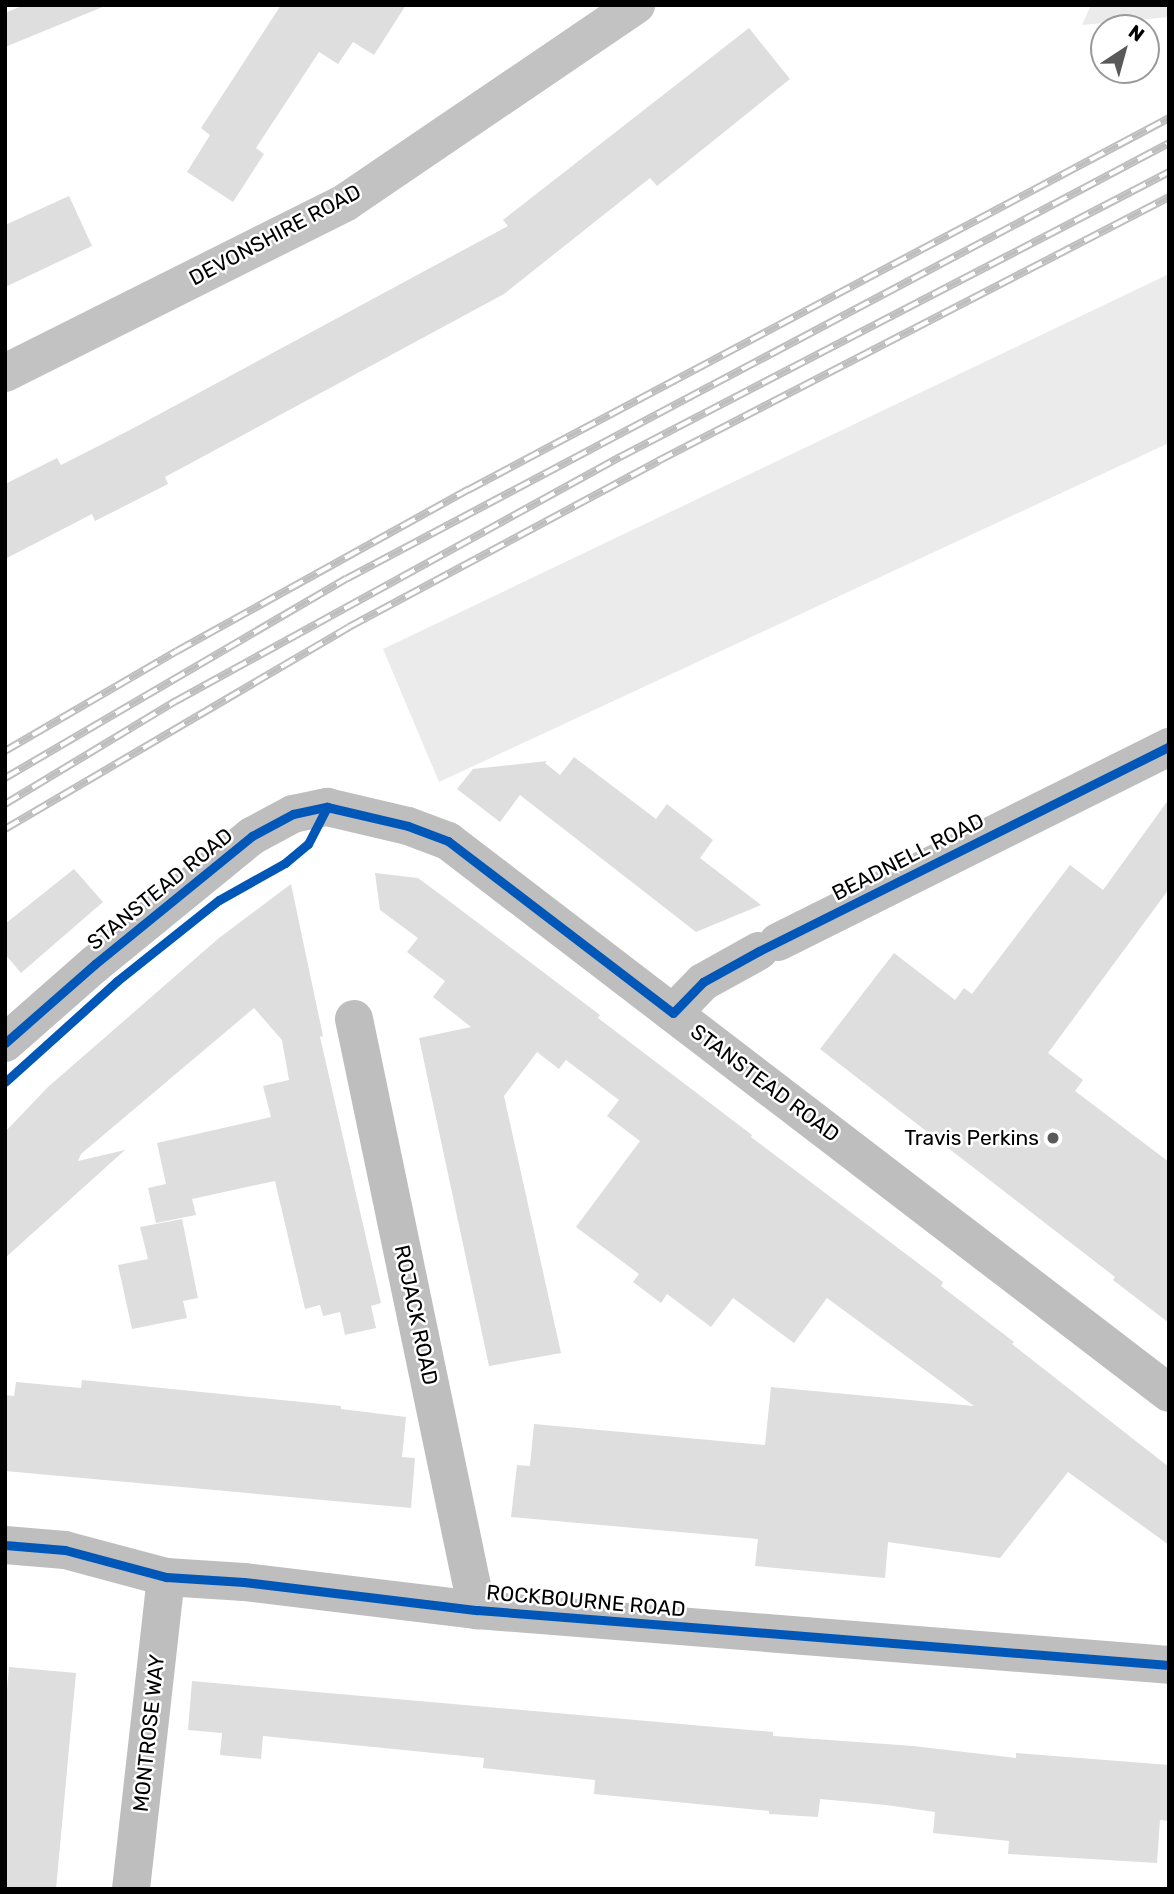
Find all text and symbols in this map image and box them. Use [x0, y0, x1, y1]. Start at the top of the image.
north arrow [1090, 14, 1160, 84]
text: N [1124, 20, 1149, 47]
street label: DEVONSHIRE ROAD [185, 179, 365, 291]
street label: BEADNELL ROAD [828, 808, 988, 906]
street label: STANSTEAD ROAD [82, 823, 238, 955]
street label: STANSTEAD ROAD [686, 1019, 844, 1147]
place label: Travis Perkins [904, 1125, 1039, 1151]
marker: Travis Perkins [1045, 1130, 1061, 1146]
street label: ROJACK ROAD [389, 1243, 443, 1387]
street label: ROCKBOURNE ROAD [485, 1580, 687, 1622]
street label: MONTROSE WAY [128, 1653, 170, 1813]

